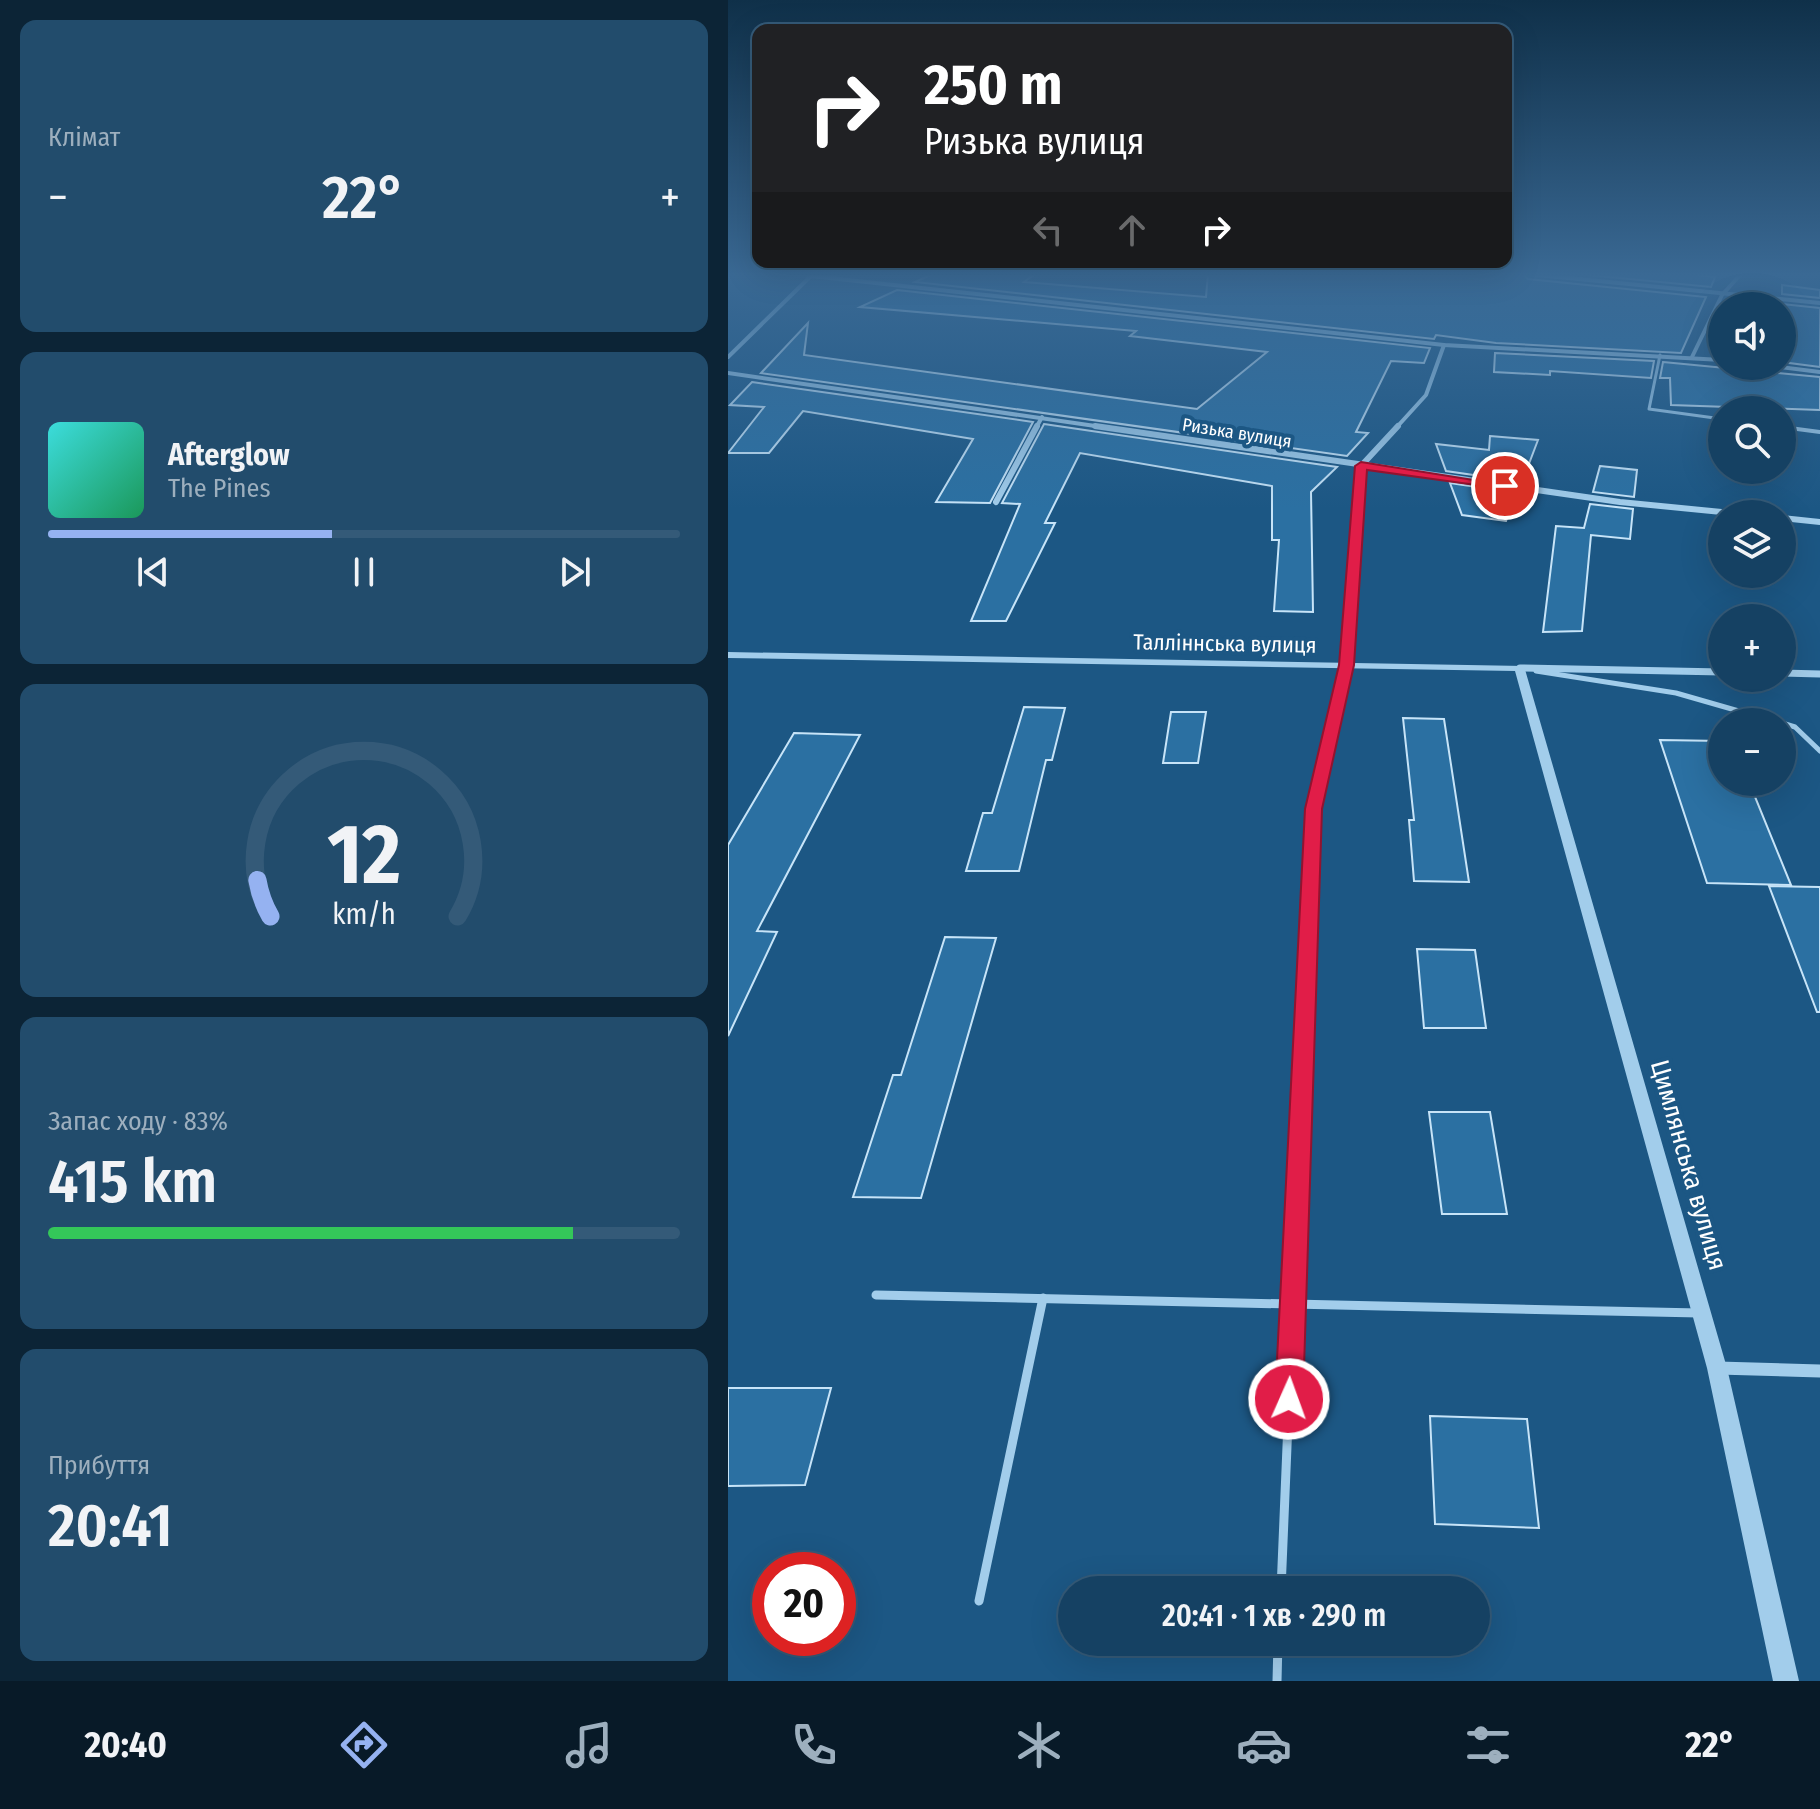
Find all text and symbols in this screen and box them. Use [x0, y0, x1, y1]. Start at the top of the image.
text: 250 m [924, 52, 1062, 119]
icon: right [792, 56, 896, 160]
text: Ризька вулиця [924, 120, 1145, 164]
text: Клімат [48, 122, 120, 153]
text: 22° [322, 162, 406, 234]
text: − [48, 171, 68, 224]
text: + [660, 171, 680, 224]
icon: left [1026, 208, 1070, 252]
icon: ahead [1110, 208, 1154, 252]
icon: right [1194, 208, 1238, 252]
map controls [1708, 292, 1796, 796]
button: sound [1708, 292, 1796, 380]
button: search [1708, 396, 1796, 484]
street label: Ризька вулиця [1181, 414, 1293, 452]
text: Afterglow [168, 437, 290, 473]
pin [1471, 452, 1539, 520]
icon: arrive [1483, 464, 1527, 508]
text: The Pines [168, 473, 271, 504]
button: layers [1708, 500, 1796, 588]
icon: previous [131, 550, 175, 594]
icon: pause [342, 550, 386, 594]
icon: next [553, 550, 597, 594]
button: + [1708, 604, 1796, 692]
street label: Талліннська вулиця [1133, 628, 1317, 659]
button: − [1708, 708, 1796, 796]
text: 12 [327, 804, 401, 904]
text: km/h [332, 897, 396, 932]
street label: Цимлянська вулиця [1644, 1056, 1733, 1274]
text: Запас ходу · 83% [48, 1106, 228, 1137]
text: 415 km [48, 1146, 217, 1218]
position arrow [1247, 1357, 1331, 1441]
text: Прибуття [48, 1450, 150, 1481]
text: 20:41 [48, 1490, 173, 1562]
speed limit sign: 20 [752, 1552, 856, 1656]
text: 20:41 · 1 хв · 290 m [1162, 1598, 1386, 1634]
icon: directions [336, 1717, 392, 1773]
icon: music [561, 1717, 617, 1773]
icon: phone [786, 1717, 842, 1773]
icon: climate [1011, 1717, 1067, 1773]
icon: car [1236, 1717, 1292, 1773]
icon: filters [1460, 1717, 1516, 1773]
text: 20:40 [84, 1723, 167, 1767]
text: 22° [1685, 1723, 1736, 1767]

